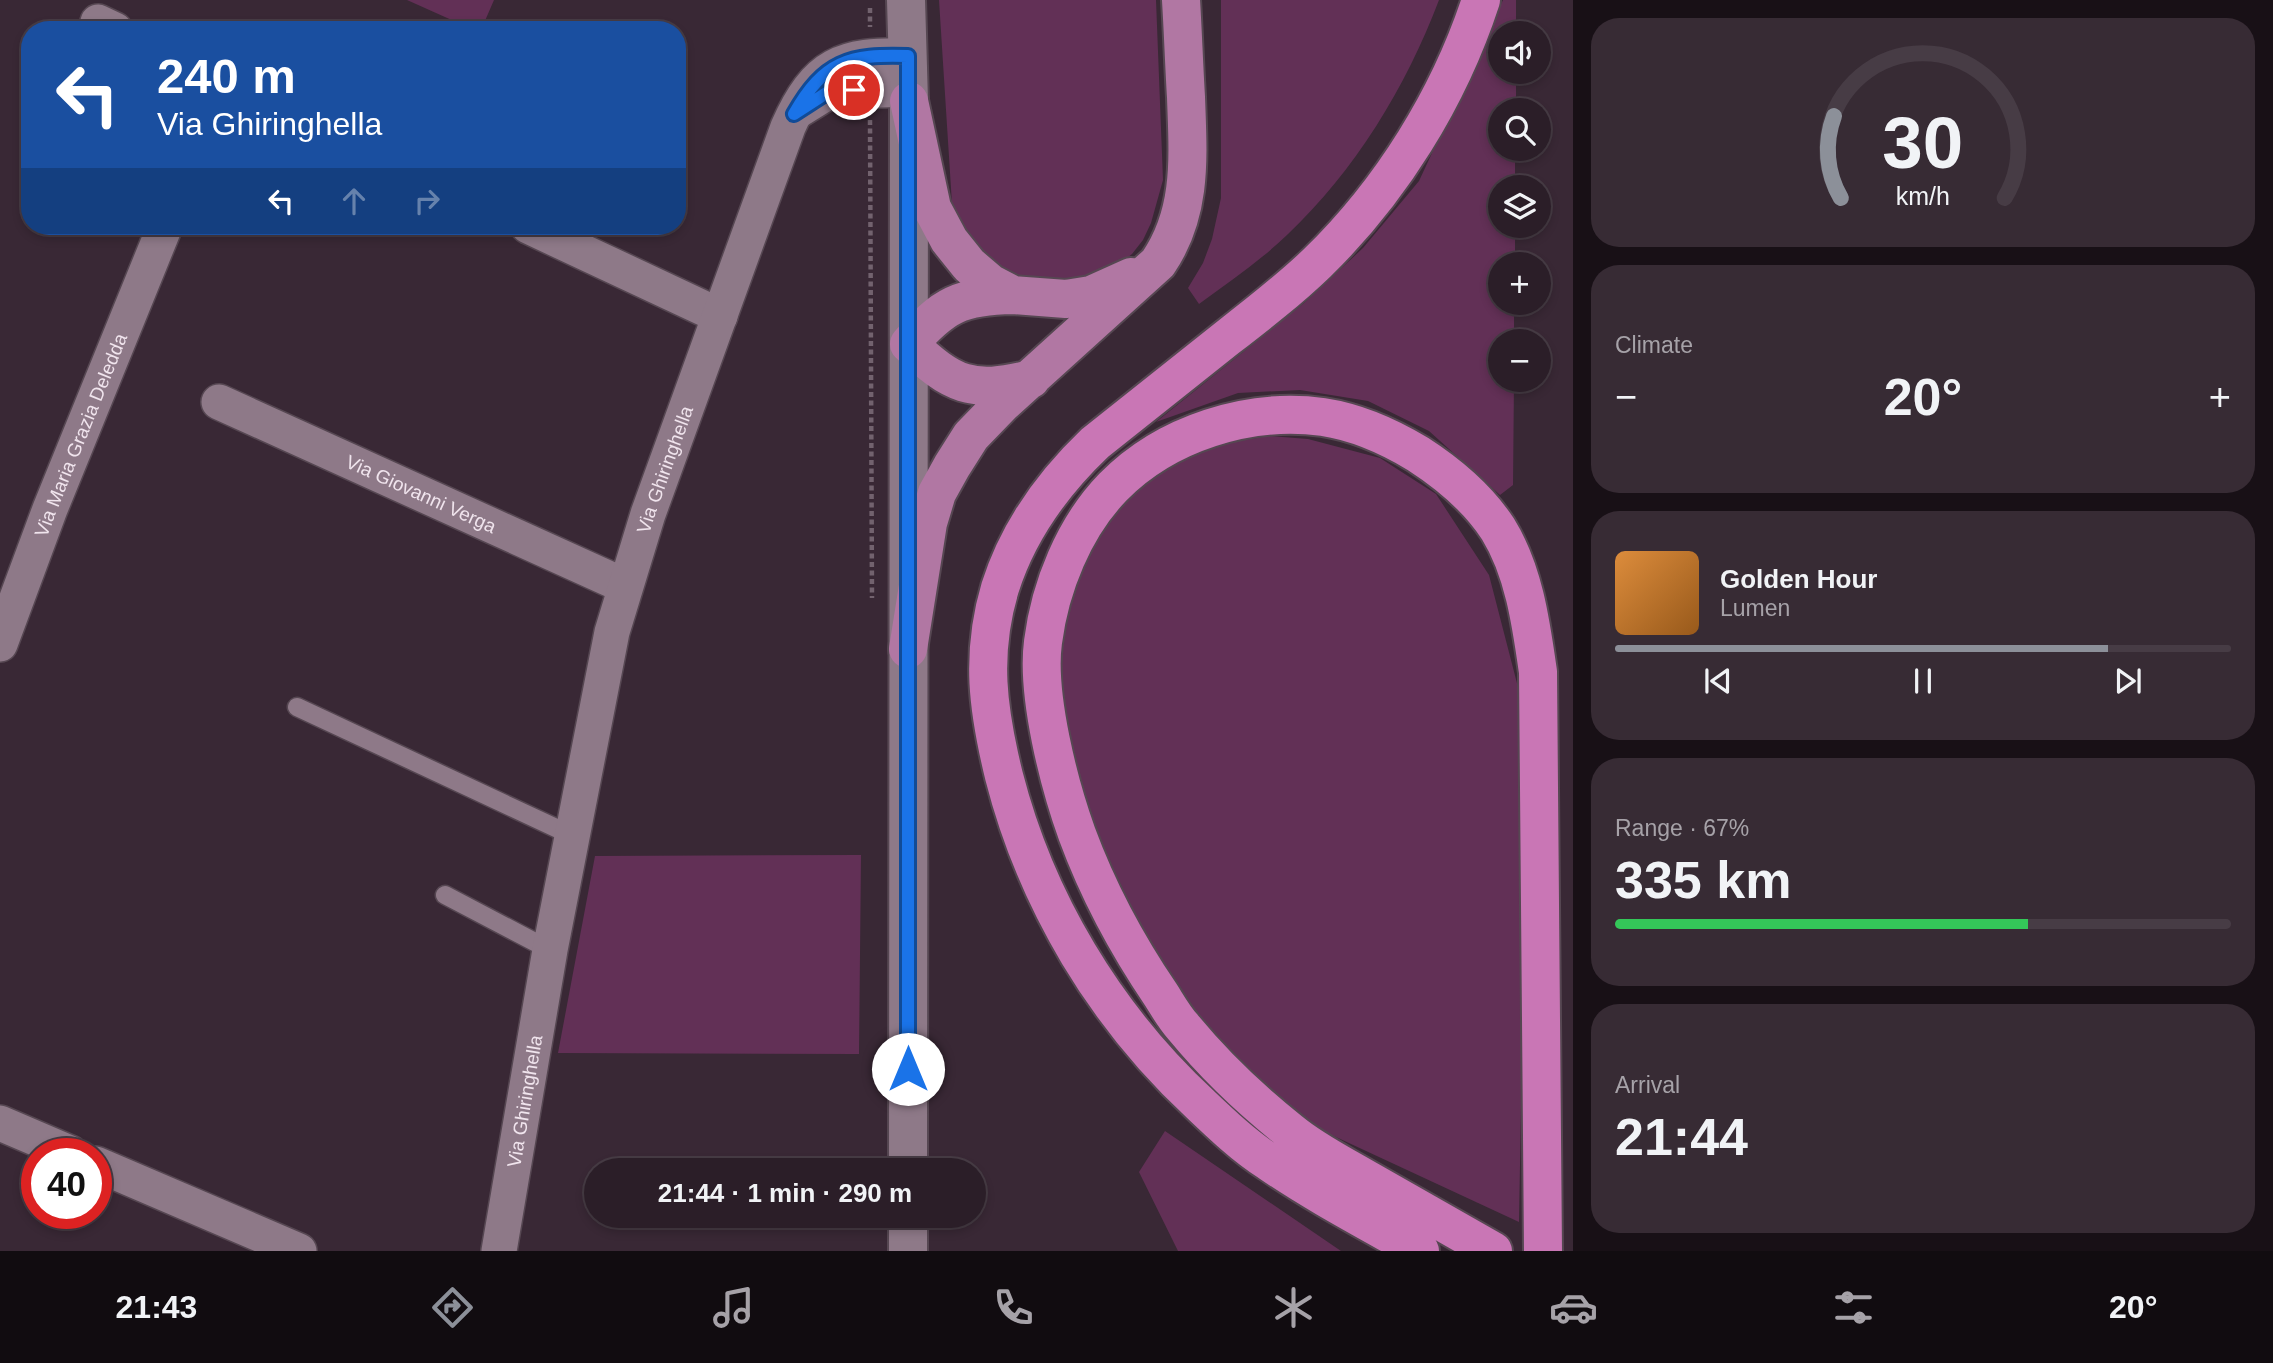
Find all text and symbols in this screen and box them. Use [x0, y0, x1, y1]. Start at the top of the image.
map controls [1488, 21, 1551, 392]
button: sound [1488, 21, 1551, 84]
icon: left [42, 49, 133, 140]
text: 240 m [157, 49, 296, 103]
pin [824, 60, 884, 120]
icon: arrive [835, 71, 873, 109]
button: search [1488, 98, 1551, 161]
text: 30 [1883, 103, 1963, 184]
text: Via Ghiringhella [157, 106, 382, 142]
button: layers [1488, 175, 1551, 238]
icon: left [262, 182, 300, 220]
icon: ahead [335, 182, 373, 220]
icon: right [408, 182, 446, 220]
text: km/h [1896, 182, 1950, 210]
button: + [1488, 252, 1551, 315]
button: − [1488, 329, 1551, 392]
street label: Via Maria Grazia Deledda [31, 330, 131, 540]
text: Climate [1615, 332, 1693, 358]
text: 20° [1884, 368, 1962, 426]
text: − [1615, 376, 1637, 418]
text: + [2209, 376, 2231, 418]
street label: Via Ghiringhella [633, 403, 697, 536]
street label: Via Giovanni Verga [343, 451, 500, 537]
text: Golden Hour [1720, 564, 1877, 594]
text: Lumen [1720, 595, 1790, 621]
icon: previous [1699, 662, 1737, 700]
icon: pause [1904, 662, 1942, 700]
icon: next [2109, 662, 2147, 700]
text: Range · 67% [1615, 815, 1749, 841]
text: 335 km [1615, 851, 1791, 909]
position arrow [871, 1032, 945, 1106]
street label: Via Ghiringhella [503, 1033, 546, 1169]
text: Arrival [1615, 1072, 1680, 1098]
text: 21:44 [1615, 1108, 1748, 1166]
speed limit sign: 40 [21, 1138, 112, 1229]
text: 21:44 · 1 min · 290 m [658, 1178, 912, 1208]
icon: directions [428, 1283, 477, 1332]
icon: music [709, 1283, 758, 1332]
icon: phone [989, 1283, 1038, 1332]
icon: climate [1269, 1283, 1318, 1332]
icon: car [1549, 1283, 1598, 1332]
icon: filters [1829, 1283, 1878, 1332]
text: 21:43 [116, 1289, 197, 1325]
text: 20° [2109, 1289, 2157, 1325]

